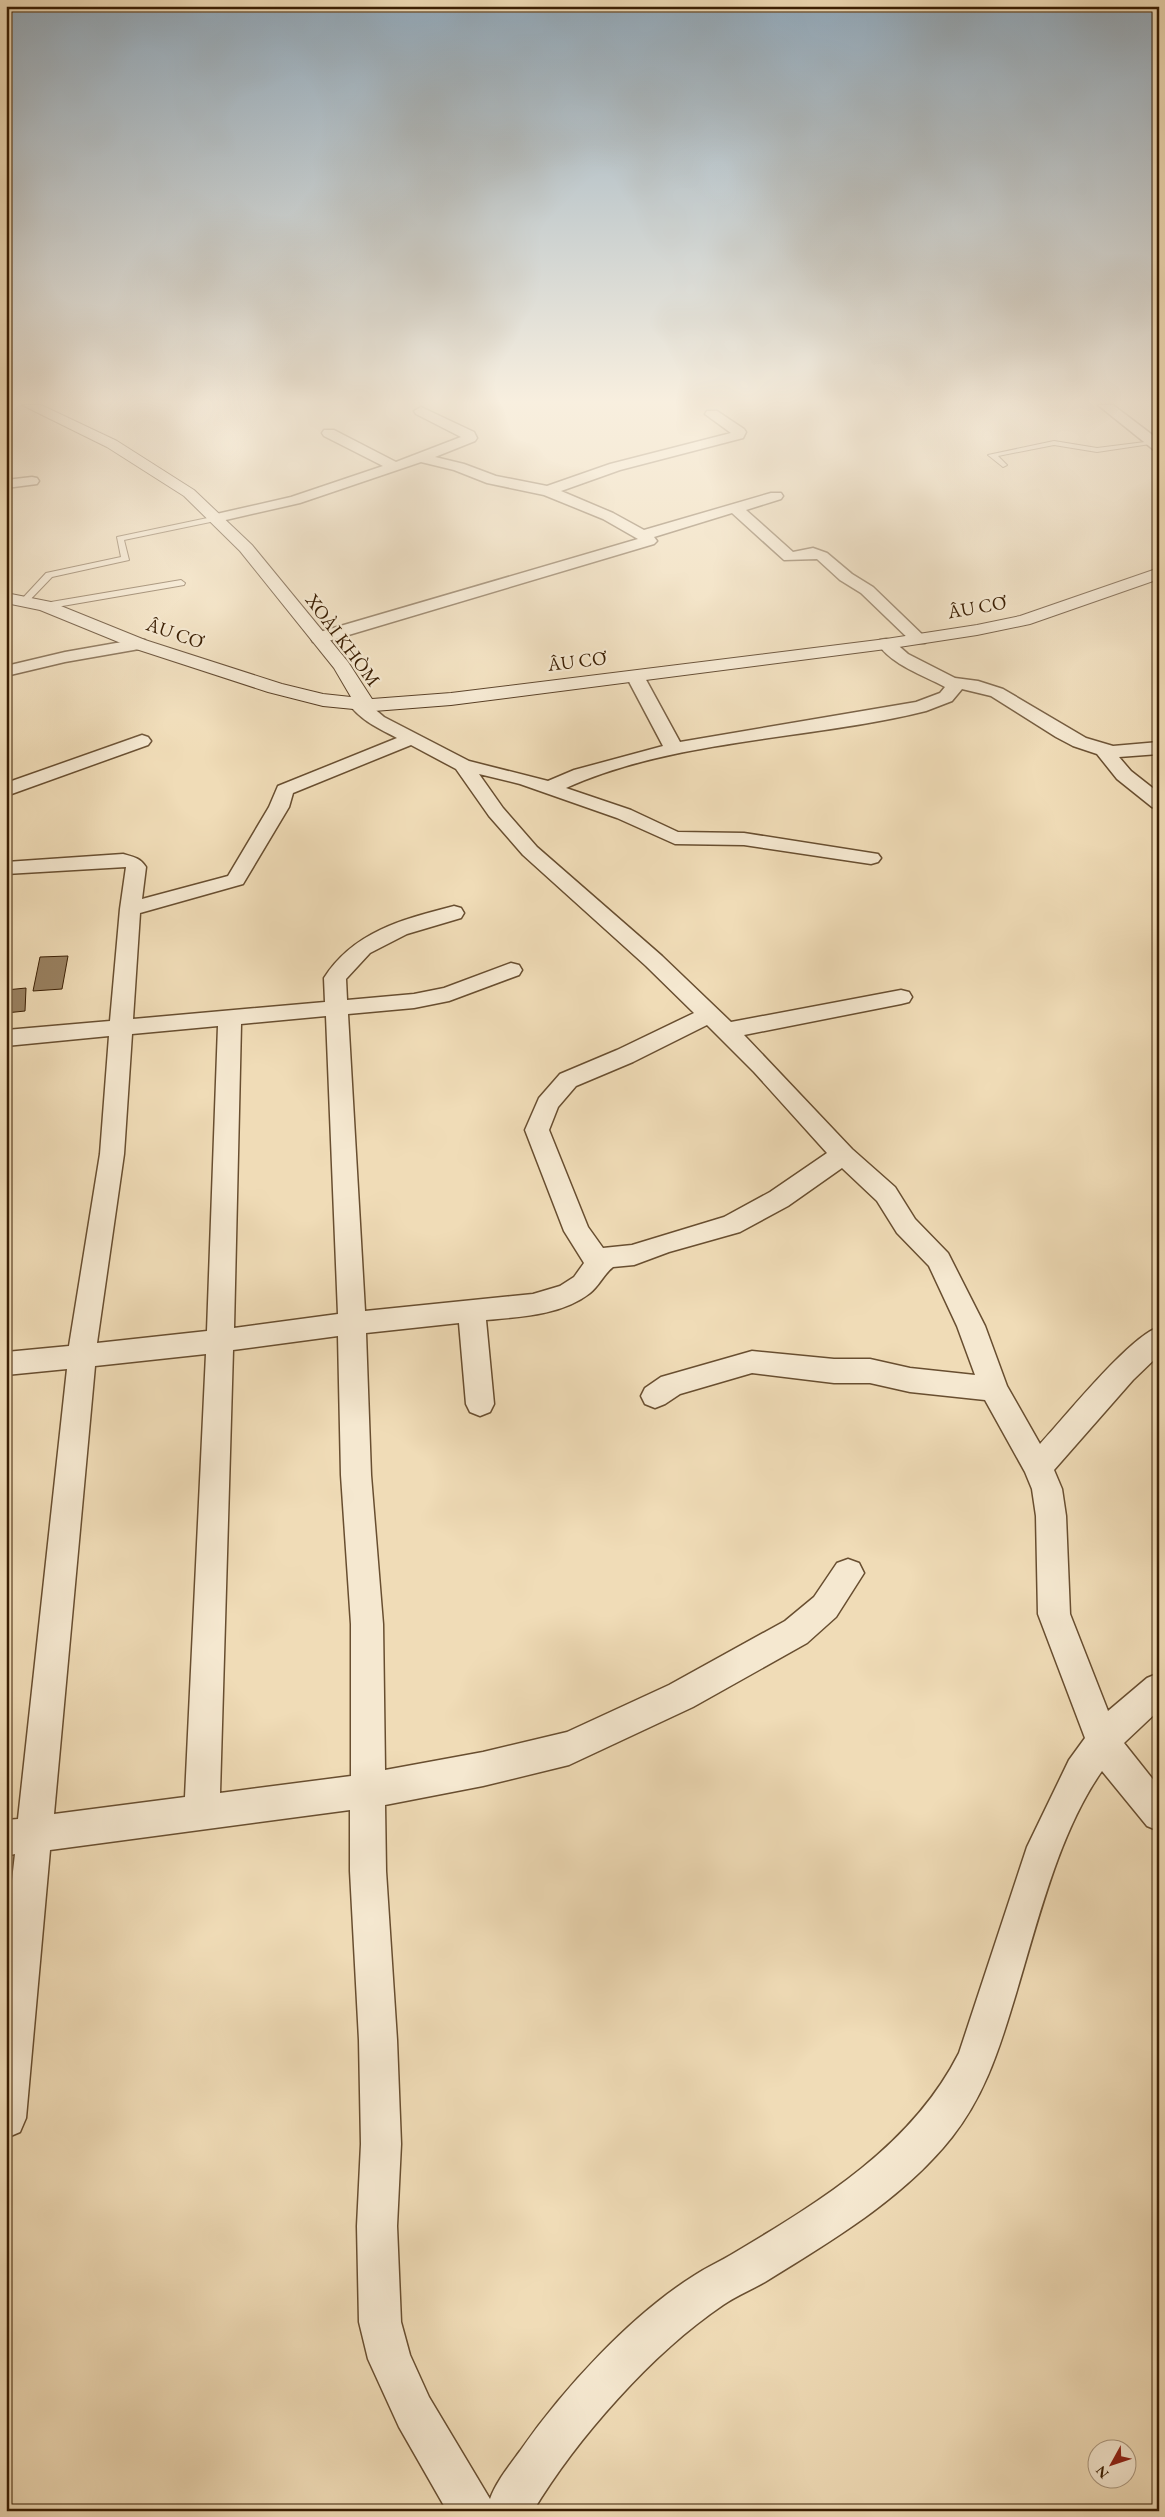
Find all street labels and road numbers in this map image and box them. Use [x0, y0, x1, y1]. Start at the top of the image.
street label: XOÀI KHÒM [299, 588, 386, 691]
street label: ÂU CƠ [945, 589, 1009, 625]
street label: ÂU CƠ [142, 611, 207, 655]
street label: ÂU CƠ [545, 645, 608, 677]

